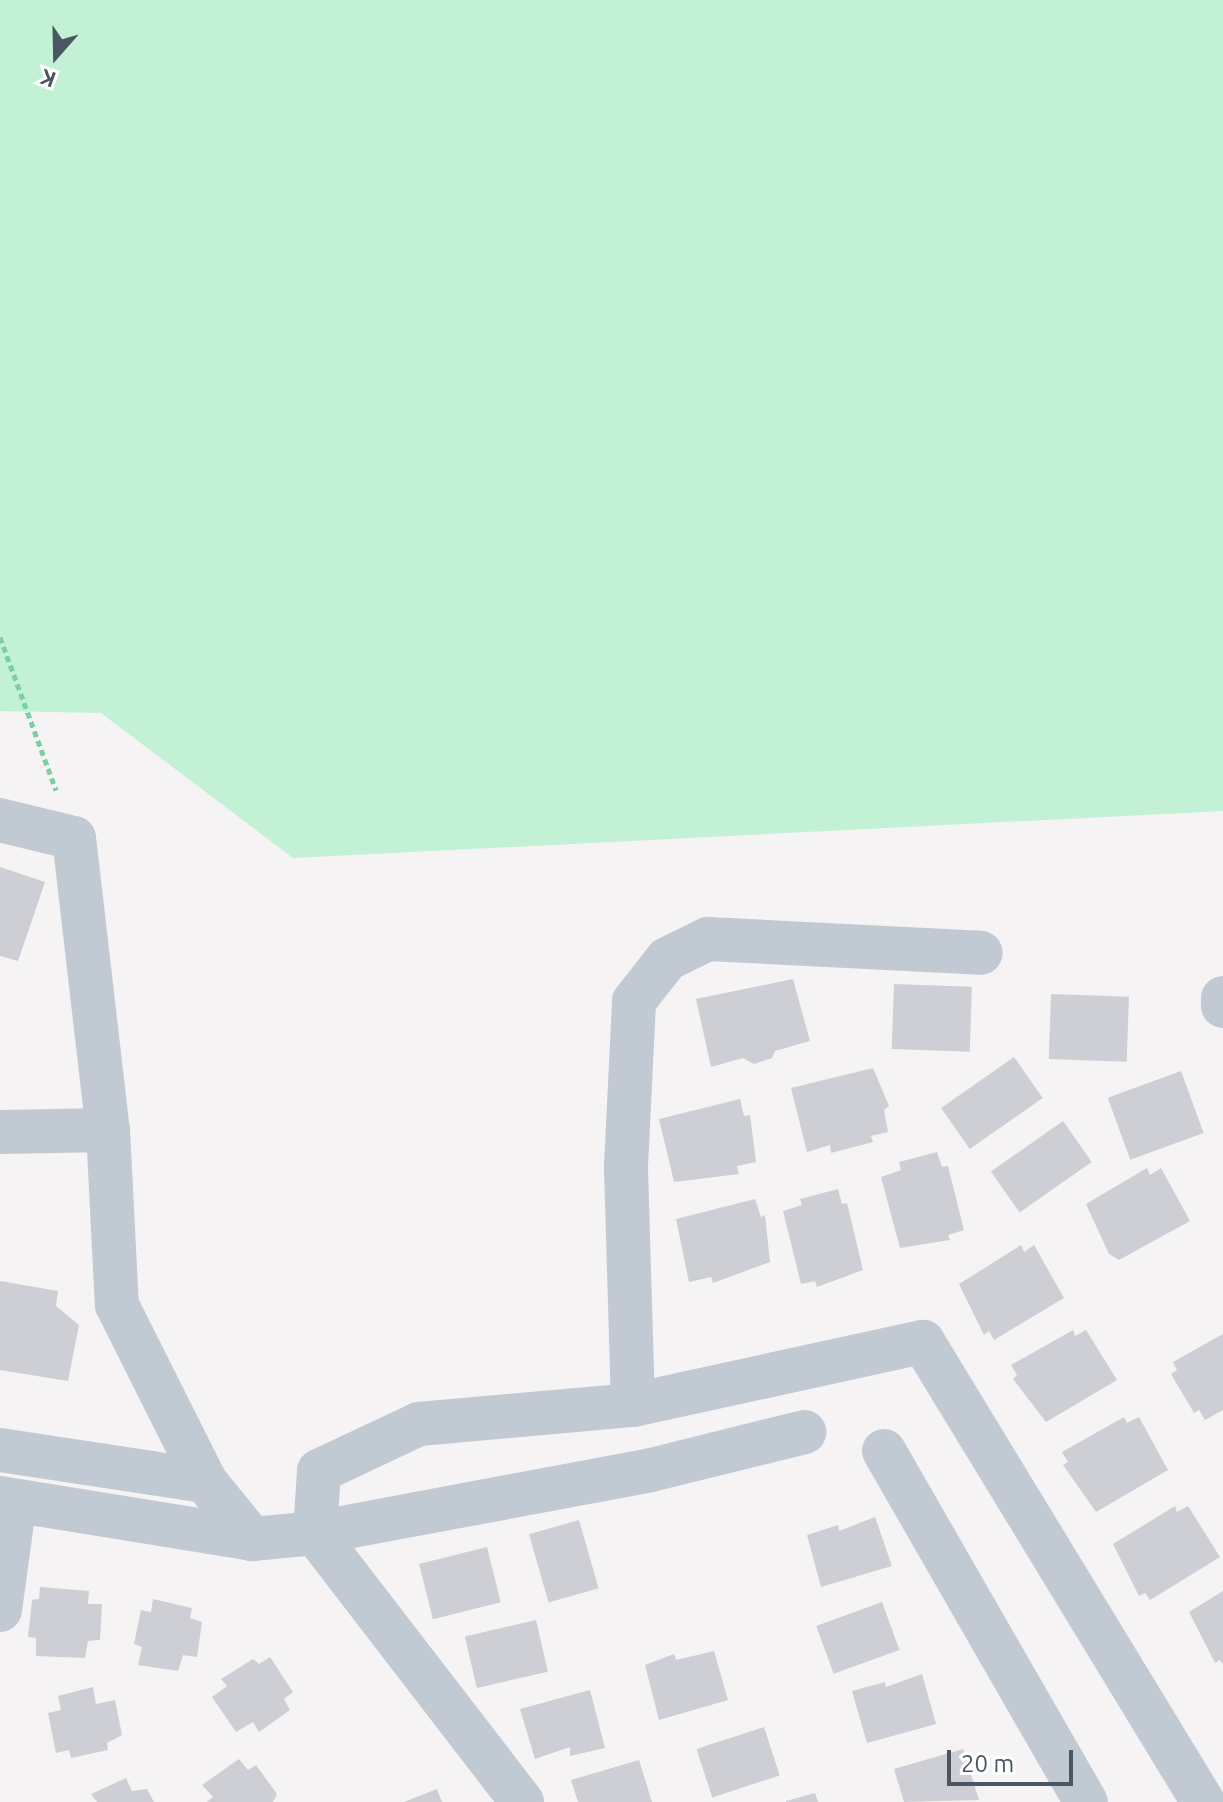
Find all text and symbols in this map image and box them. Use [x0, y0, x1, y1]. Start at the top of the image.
north arrow [16, 16, 96, 96]
text: K [36, 65, 59, 93]
scale bar [951, 1734, 1077, 1784]
text: 20 m [961, 1750, 1014, 1777]

